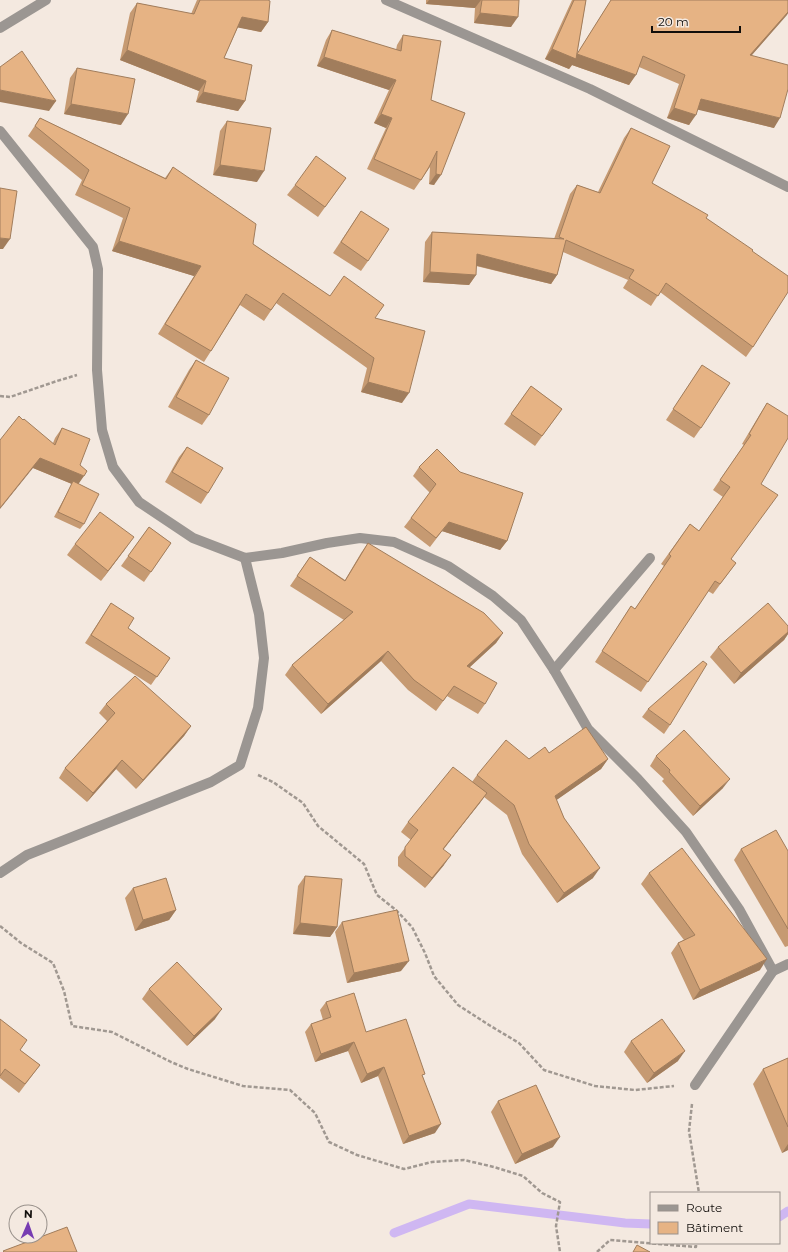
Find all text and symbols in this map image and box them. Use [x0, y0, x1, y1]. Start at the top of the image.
scale bar [652, 8, 740, 34]
text: 20 m [658, 14, 689, 29]
legend [650, 1192, 780, 1244]
text: Route [686, 1200, 722, 1215]
north arrow [8, 1204, 48, 1244]
text: N [24, 1207, 33, 1221]
text: Bâtiment [686, 1220, 743, 1235]

